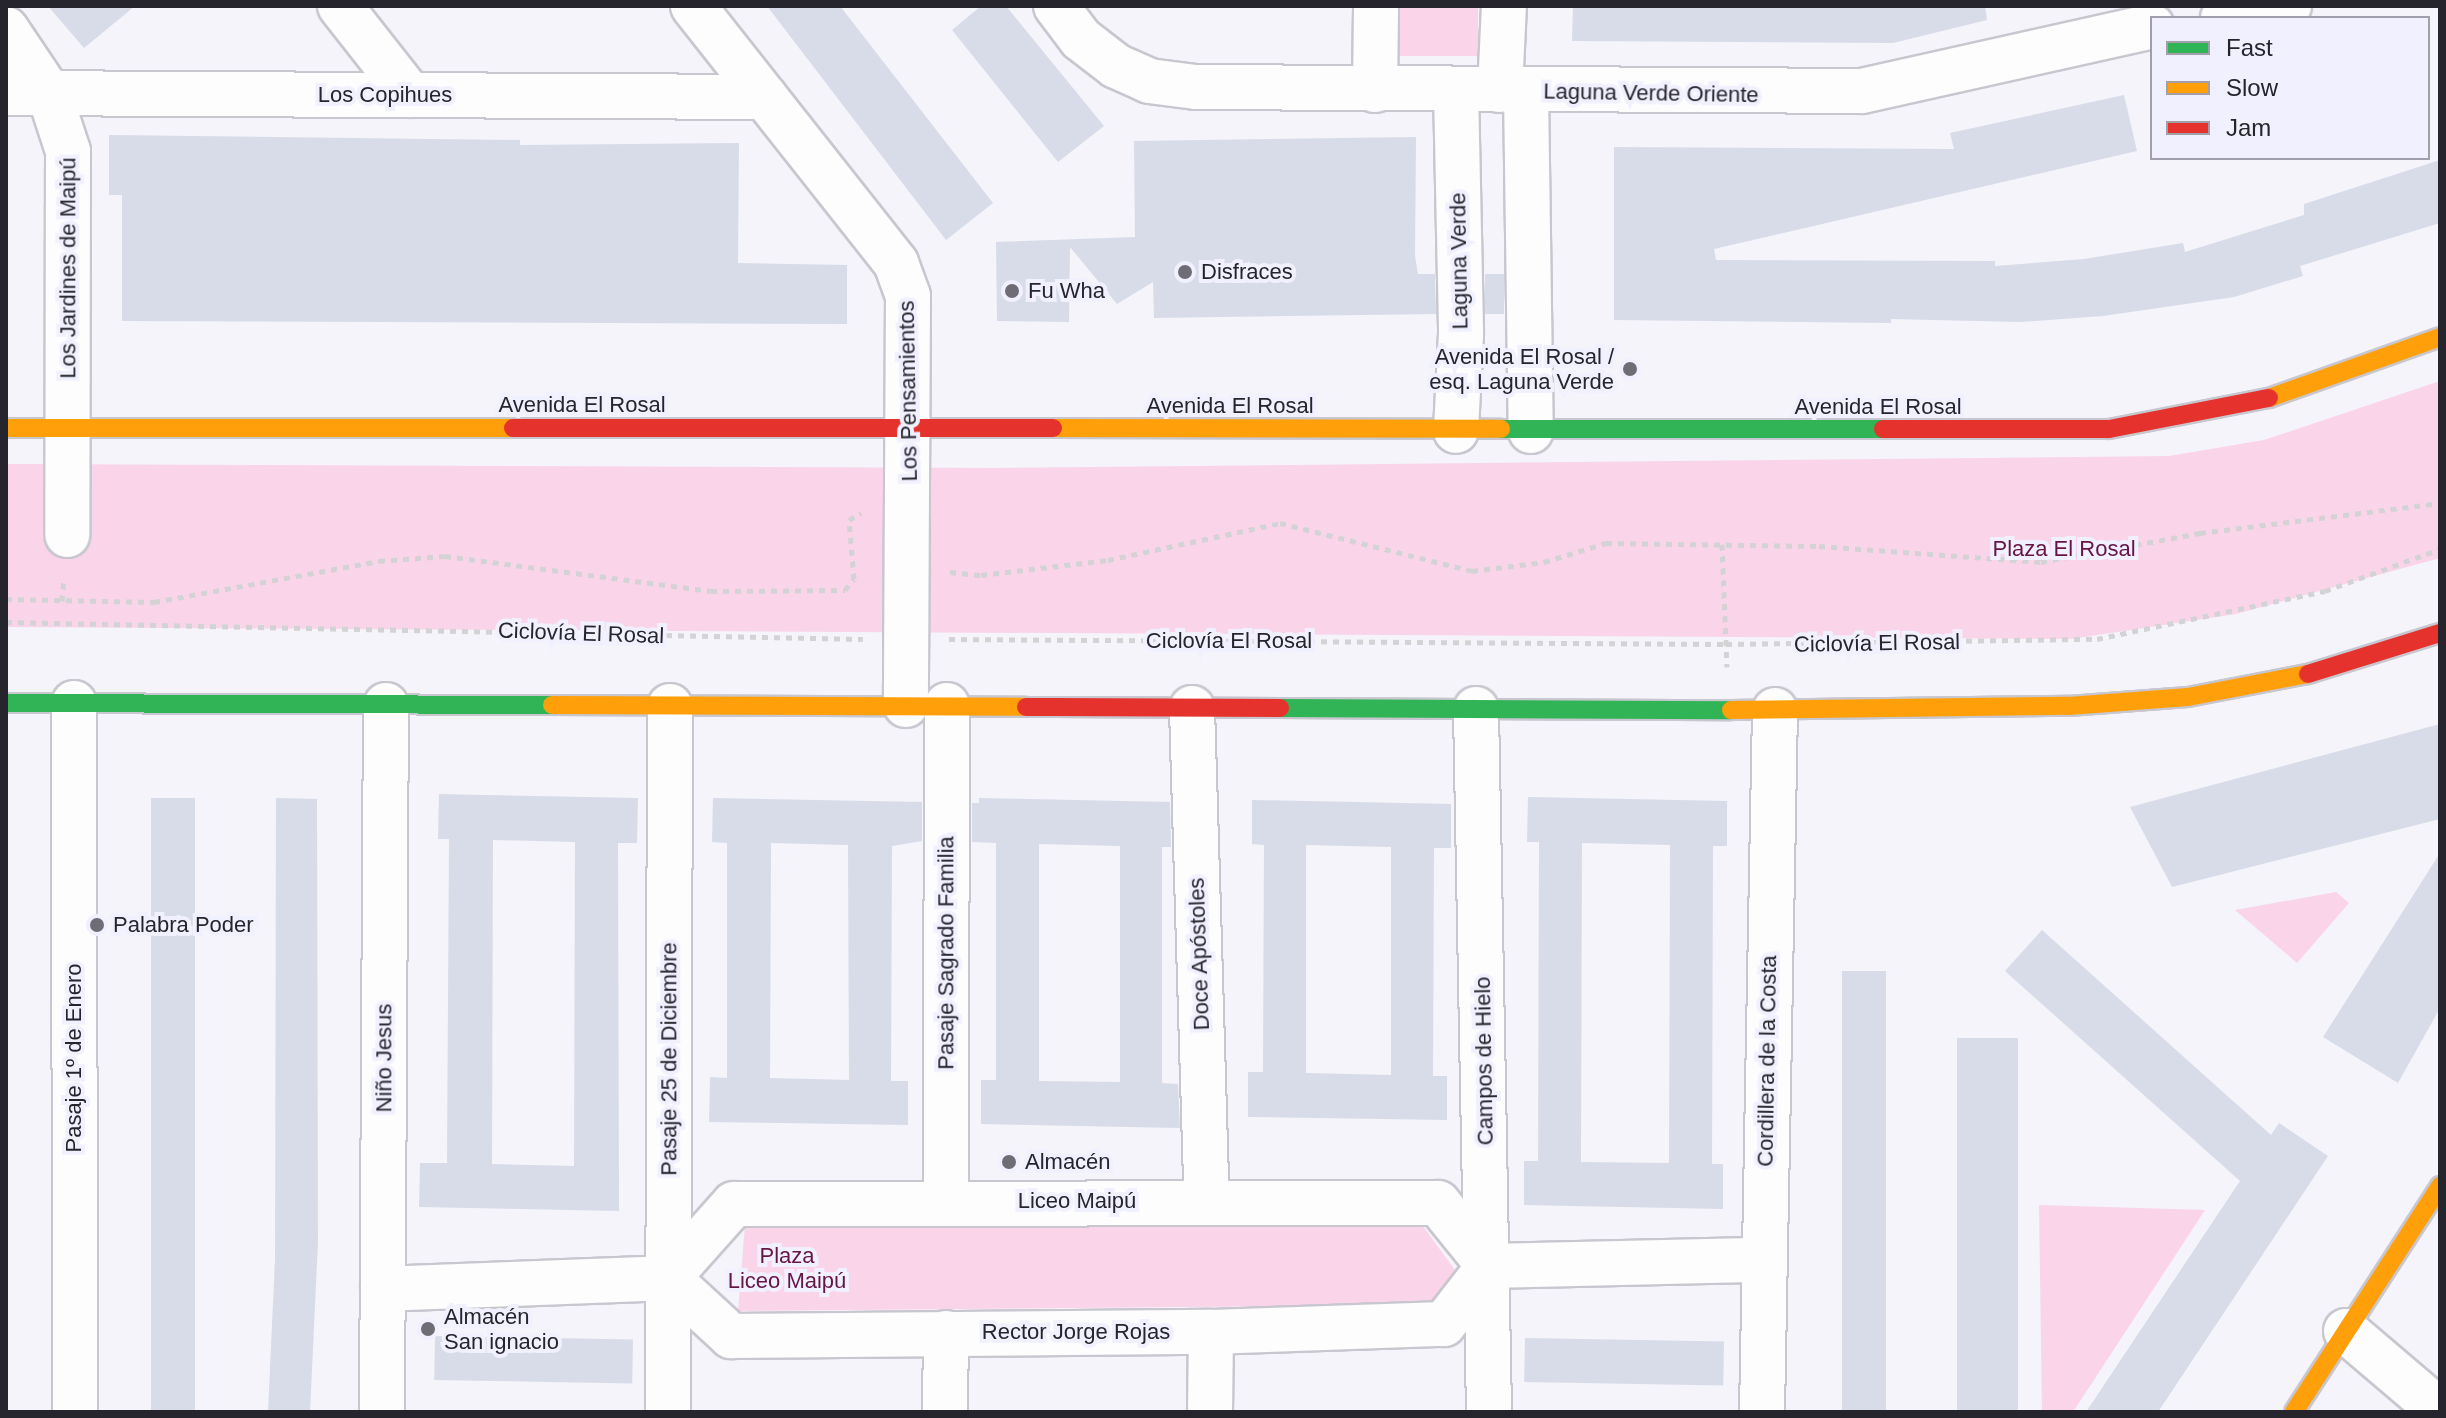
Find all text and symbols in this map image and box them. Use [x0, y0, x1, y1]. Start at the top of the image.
legend [2150, 16, 2430, 160]
text: Fast [2226, 34, 2273, 61]
text: Slow [2226, 74, 2278, 101]
street label: Laguna Verde Oriente [1543, 78, 1759, 108]
street label: Los Copihues [318, 82, 452, 108]
text: Jam [2226, 114, 2271, 141]
street label: Los Jardines de Maipú [55, 157, 81, 379]
street label: Laguna Verde [1445, 192, 1473, 330]
place label: Disfraces [1201, 259, 1293, 285]
marker: Disfraces [1176, 263, 1194, 281]
place label: Fu Wha [1028, 278, 1105, 304]
marker: Fu Wha [1003, 282, 1021, 300]
street label: Los Pensamientos [893, 300, 923, 482]
place label: Avenida El Rosal / esq. Laguna Verde [1429, 343, 1614, 394]
marker: Avenida El Rosal / esq. Laguna Verde [1621, 360, 1639, 378]
street label: Avenida El Rosal [498, 392, 666, 418]
street label: Avenida El Rosal [1146, 393, 1314, 419]
street label: Avenida El Rosal [1794, 394, 1962, 420]
park label: Plaza El Rosal [1992, 536, 2136, 562]
street label: Ciclovía El Rosal [497, 617, 665, 649]
street label: Ciclovía El Rosal [1146, 628, 1312, 654]
street label: Ciclovía El Rosal [1794, 628, 1960, 658]
street label: Pasaje Sagrado Familia [933, 836, 959, 1070]
street label: Doce Apóstoles [1183, 877, 1215, 1031]
place label: Palabra Poder [113, 912, 254, 938]
marker: Palabra Poder [88, 916, 106, 934]
street label: Pasaje 25 de Diciembre [656, 942, 682, 1176]
street label: Cordillera de la Costa [1752, 955, 1782, 1167]
street label: Pasaje 1º de Enero [61, 963, 87, 1153]
street label: Campos de Hielo [1469, 976, 1499, 1146]
street label: Niño Jesus [371, 1004, 397, 1112]
place label: Almacén [1025, 1149, 1111, 1175]
marker: Almacén [1000, 1153, 1018, 1171]
street label: Liceo Maipú [1018, 1188, 1136, 1214]
park label: Plaza Liceo Maipú [728, 1242, 846, 1294]
place label: Almacén San ignacio [444, 1303, 559, 1354]
street label: Rector Jorge Rojas [982, 1319, 1170, 1345]
marker: Almacén San ignacio [419, 1320, 437, 1338]

